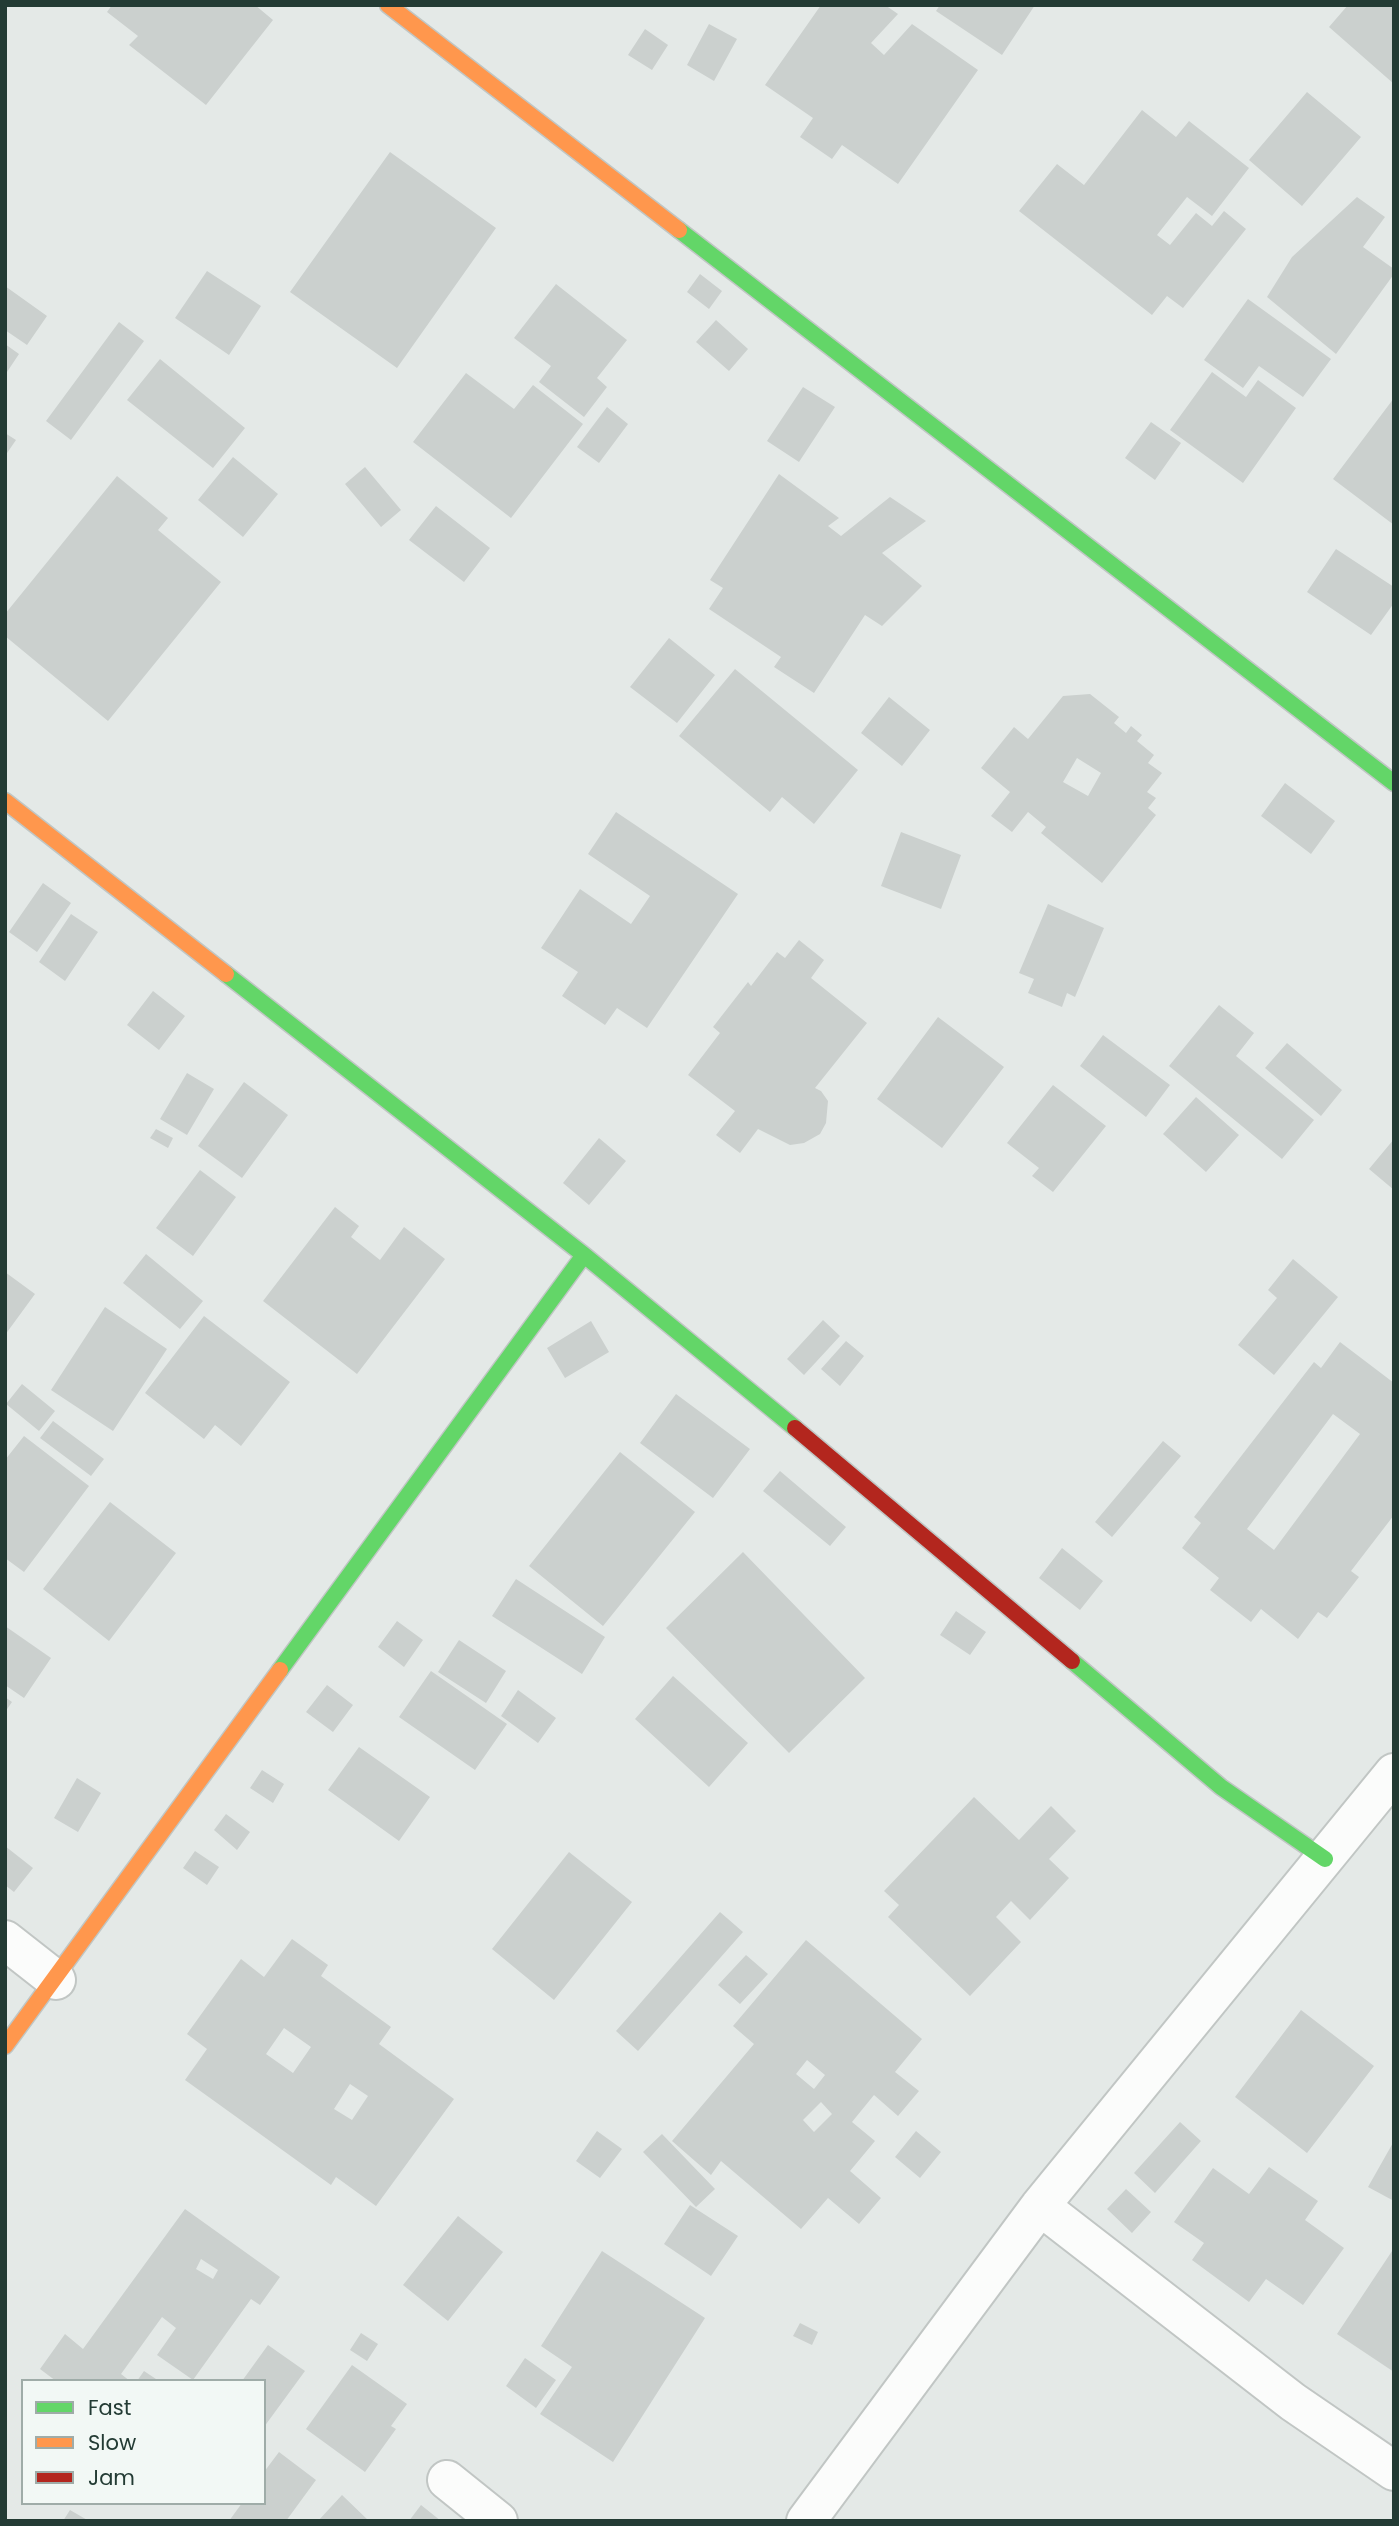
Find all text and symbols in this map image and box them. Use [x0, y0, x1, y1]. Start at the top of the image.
legend [21, 2379, 266, 2505]
text: Fast [88, 2393, 131, 2422]
text: Slow [88, 2428, 136, 2457]
text: Jam [88, 2463, 135, 2492]

